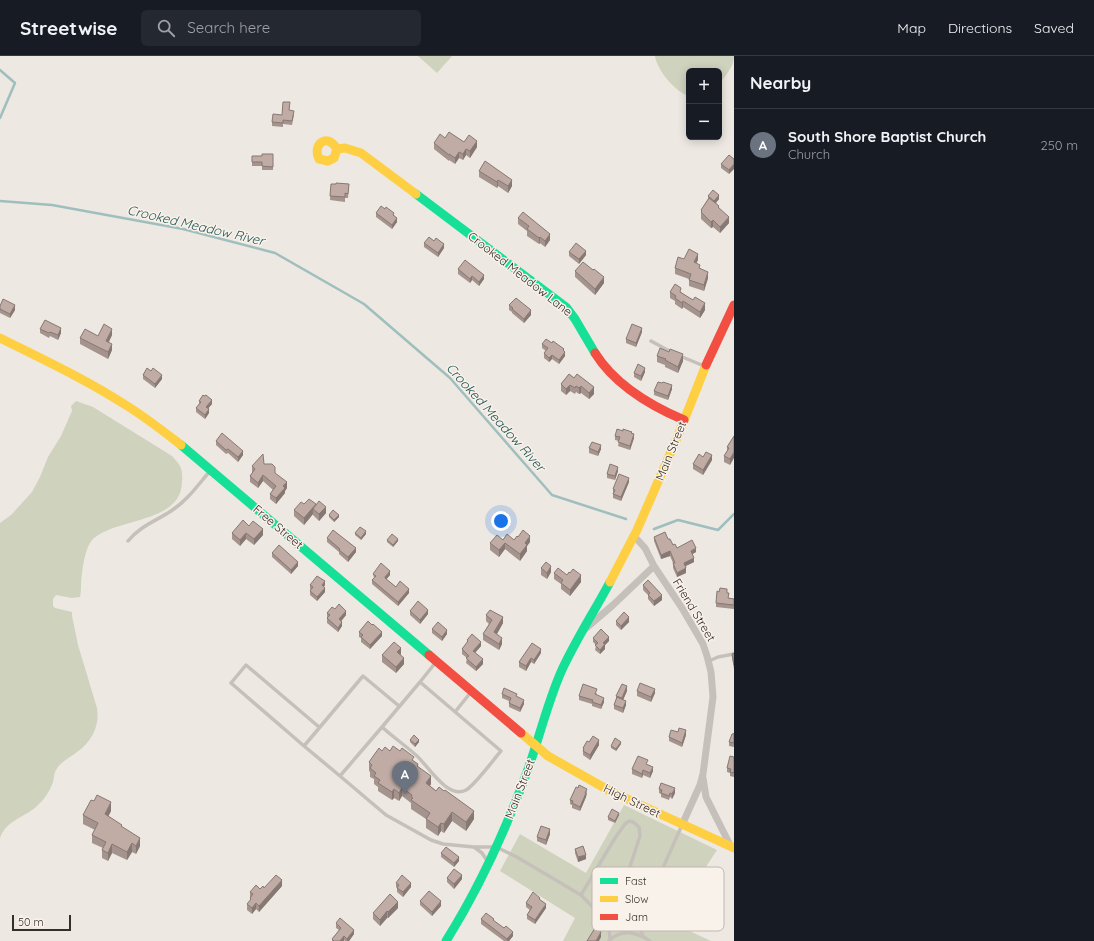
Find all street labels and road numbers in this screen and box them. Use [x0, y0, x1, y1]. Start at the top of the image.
street label: Crooked Meadow Lane [465, 228, 576, 319]
street label: Main Street [652, 419, 689, 483]
street label: Free Street [250, 501, 306, 552]
street label: Friend Street [670, 575, 719, 644]
street label: Main Street [501, 757, 538, 821]
street label: High Street [601, 780, 663, 821]

